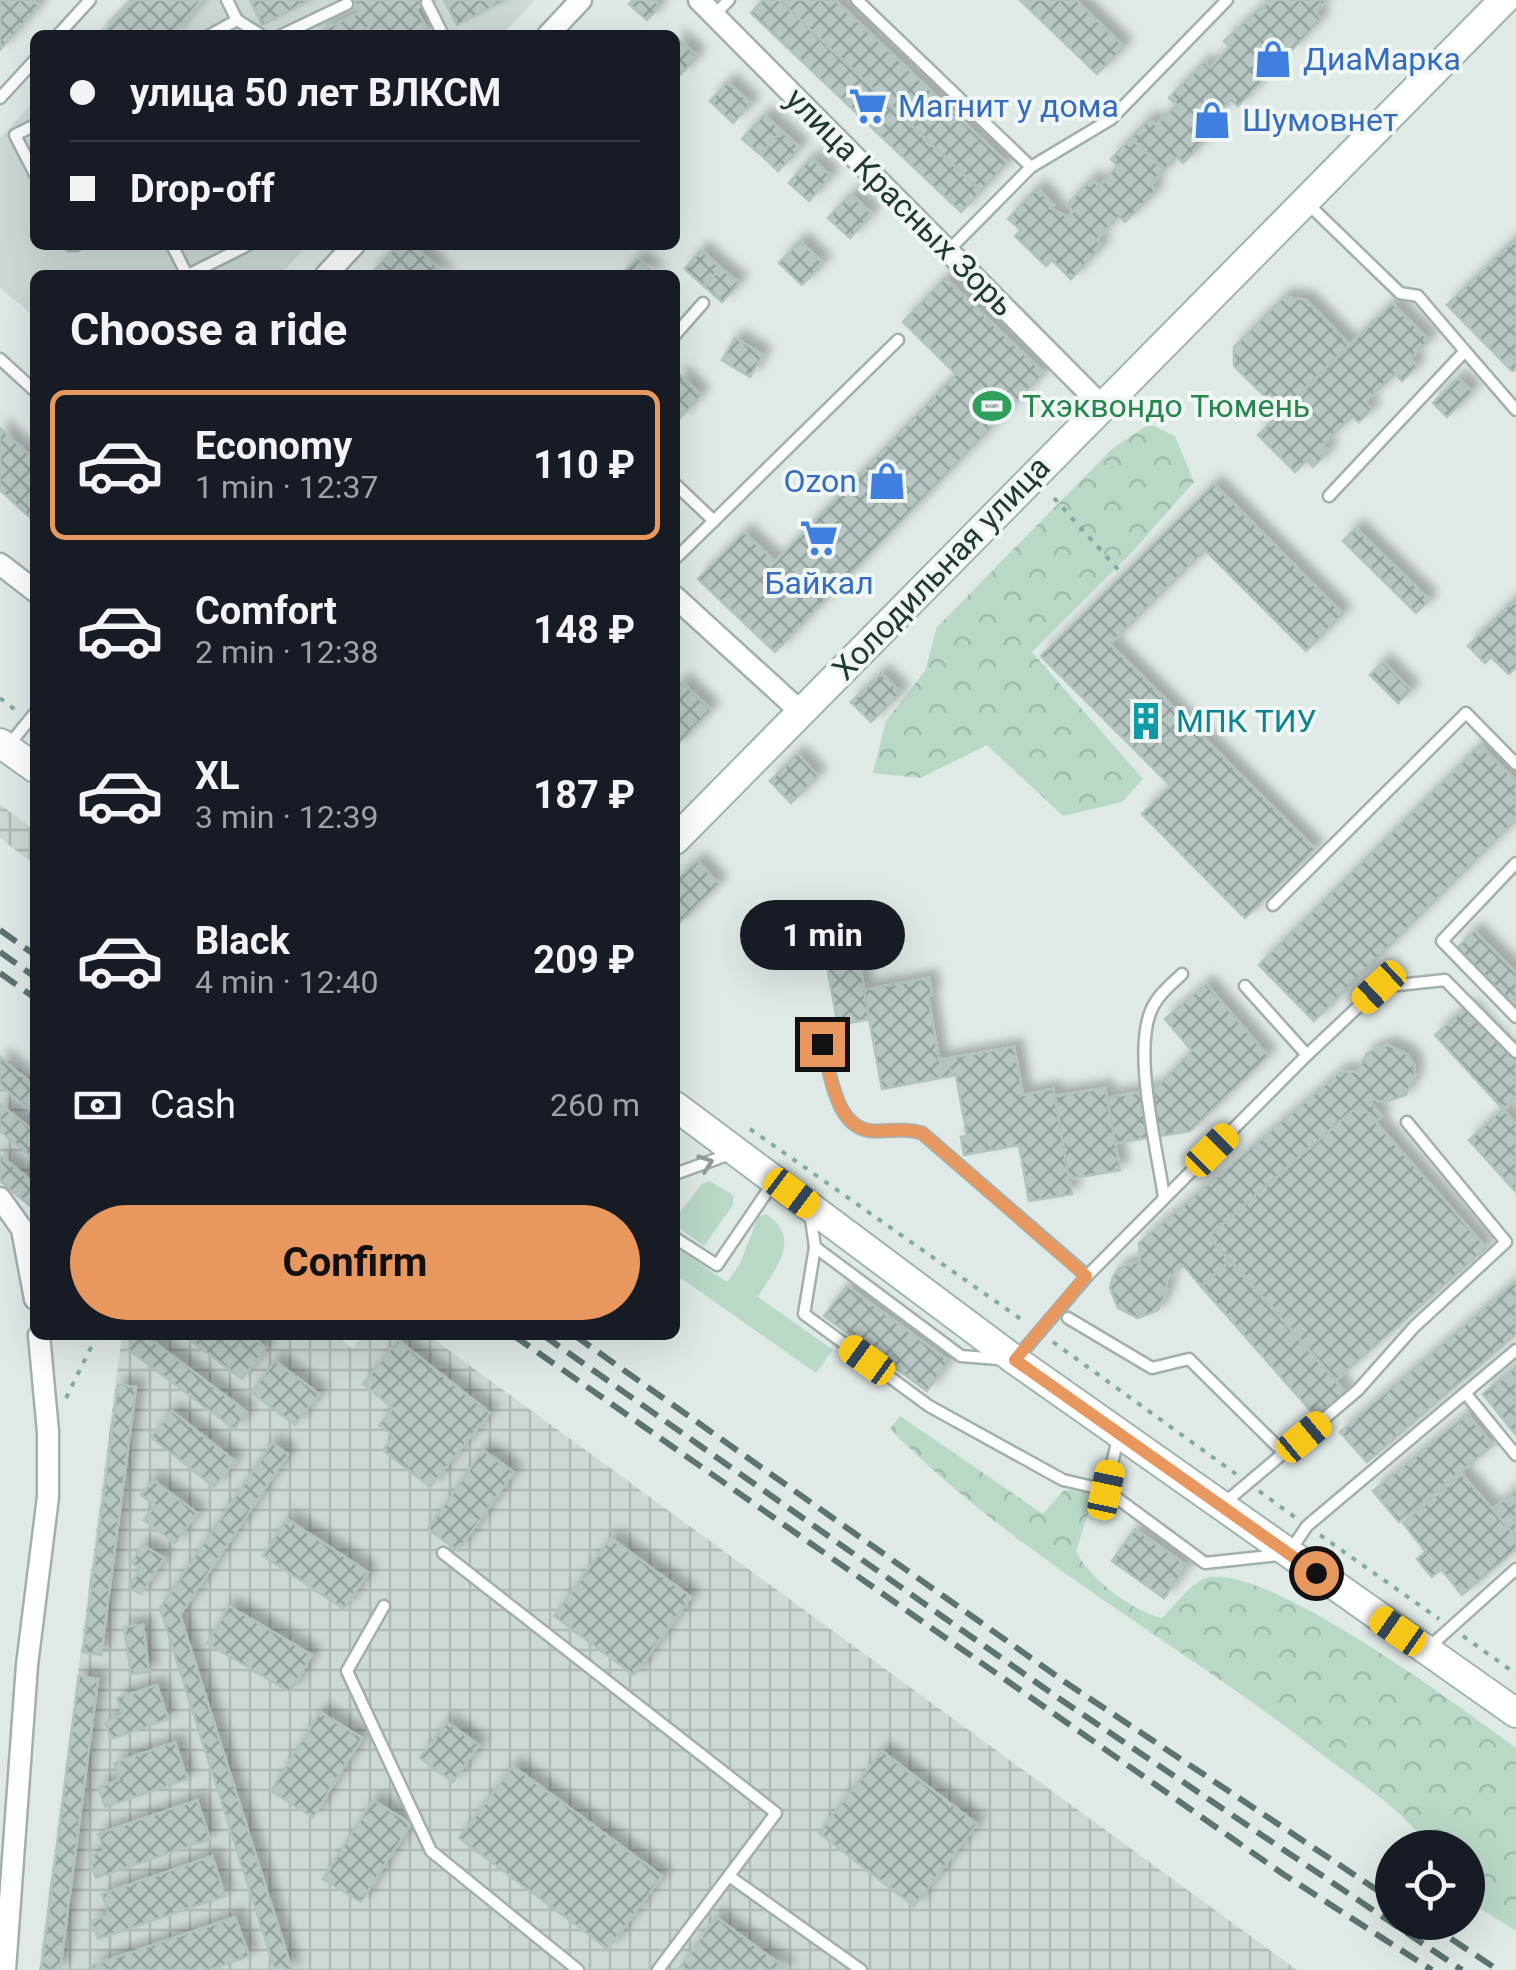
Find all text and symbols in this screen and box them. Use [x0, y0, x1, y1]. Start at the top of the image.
shop icon: ДиаМарка [1252, 38, 1294, 80]
place label: ДиаМарка [1303, 40, 1461, 78]
text: улица 50 лет ВЛКСМ [130, 71, 501, 115]
street label: улица Красных Зорь [778, 80, 1022, 324]
supermarket icon: Магнит у дома [847, 85, 889, 127]
place label: Магнит у дома [898, 87, 1119, 125]
shop icon: Шумовнет [1191, 99, 1233, 141]
place label: Шумовнет [1242, 101, 1398, 139]
text: Drop-off [130, 167, 275, 211]
text: Choose a ride [70, 303, 347, 356]
sports icon: Тхэквондо Тюмень [971, 385, 1013, 427]
place label: Тхэквондо Тюмень [1022, 387, 1310, 425]
icon: car [75, 420, 165, 510]
text: Economy [195, 424, 352, 468]
text: 110 ₽ [533, 443, 635, 487]
street label: Холодильная улица [824, 448, 1058, 688]
shop icon: Ozon [866, 460, 908, 502]
place label: Ozon [783, 462, 857, 500]
text: 1 min · 12:37 [195, 468, 378, 506]
supermarket icon: Байкал [798, 517, 840, 559]
place label: Байкал [764, 564, 874, 602]
icon: car [75, 585, 165, 675]
text: Comfort [195, 589, 337, 633]
text: 148 ₽ [533, 608, 635, 652]
text: 2 min · 12:38 [195, 633, 378, 671]
building icon: МПК ТИУ [1125, 700, 1167, 742]
place label: МПК ТИУ [1176, 702, 1317, 740]
icon: car [75, 750, 165, 840]
text: XL [195, 754, 240, 798]
text: 187 ₽ [533, 773, 635, 817]
text: 3 min · 12:39 [195, 798, 378, 836]
callout: 1 min [740, 899, 904, 969]
icon: car [75, 915, 165, 1005]
text: 1 min [782, 916, 863, 954]
text: Black [195, 919, 290, 963]
text: 209 ₽ [533, 938, 635, 982]
car [1347, 956, 1411, 1018]
text: 4 min · 12:40 [195, 963, 378, 1001]
route end [800, 1022, 845, 1067]
icon: cash [70, 1078, 125, 1133]
text: Cash [150, 1083, 236, 1127]
text: 260 m [550, 1086, 640, 1124]
car [1180, 1118, 1244, 1182]
one-way arrow [696, 1154, 713, 1175]
car [759, 1163, 825, 1223]
button: Confirm [70, 1205, 640, 1320]
car [834, 1330, 900, 1390]
car [1271, 1406, 1337, 1468]
car [1085, 1458, 1127, 1522]
route start [1294, 1551, 1339, 1596]
car [1365, 1602, 1431, 1660]
map controls [1375, 1830, 1485, 1940]
button: locate [1375, 1830, 1485, 1940]

